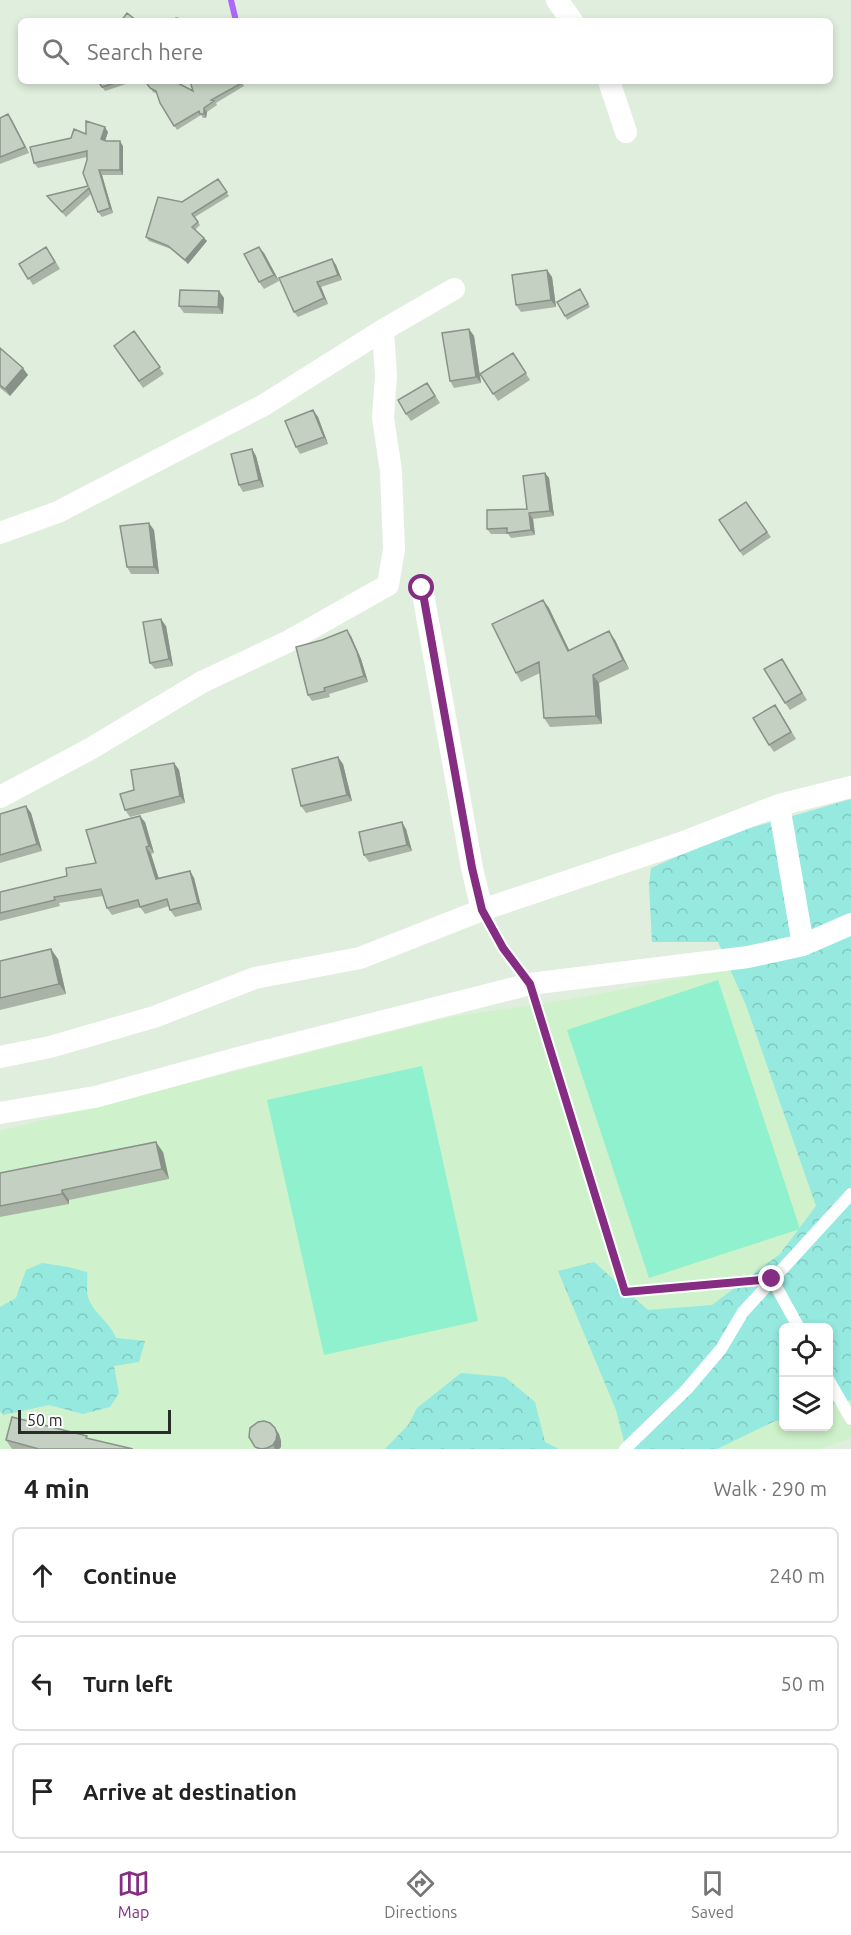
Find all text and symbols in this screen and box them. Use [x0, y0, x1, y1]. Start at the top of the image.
search box [18, 18, 833, 84]
icon: search [39, 35, 72, 68]
text: Search here [87, 39, 203, 64]
route start [408, 574, 434, 600]
route end [758, 1265, 784, 1291]
map controls [779, 1323, 833, 1431]
button: locate [779, 1323, 833, 1377]
button: layers [779, 1377, 833, 1431]
scale bar [18, 1407, 171, 1434]
text: 50 m [27, 1411, 63, 1429]
text: 4 min [24, 1474, 90, 1503]
text: Walk · 290 m [714, 1477, 827, 1500]
icon: ahead [26, 1559, 59, 1592]
text: Continue [83, 1563, 177, 1588]
text: 240 m [769, 1564, 825, 1587]
icon: left [26, 1667, 59, 1700]
text: Turn left [83, 1671, 173, 1696]
text: 50 m [781, 1672, 825, 1695]
icon: arrive [26, 1775, 59, 1808]
text: Arrive at destination [83, 1779, 297, 1804]
tab: Map [117, 1867, 150, 1921]
tab: Directions [384, 1867, 457, 1921]
tab: Saved [691, 1867, 734, 1921]

